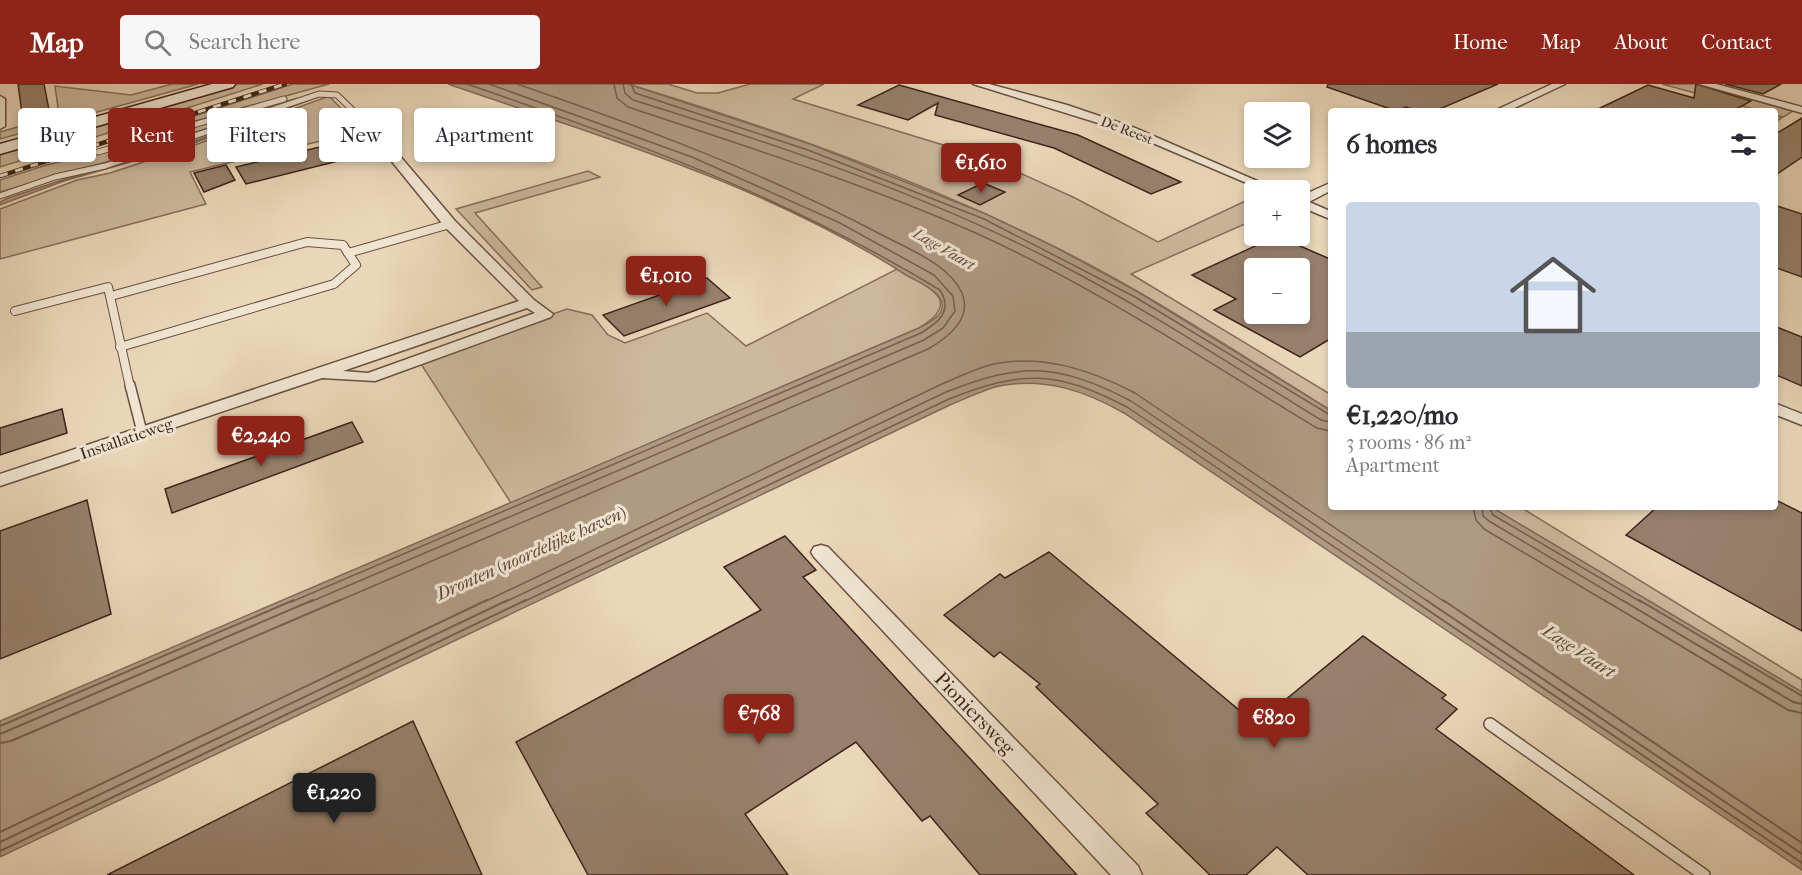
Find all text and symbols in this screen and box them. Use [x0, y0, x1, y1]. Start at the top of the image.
search box [120, 15, 540, 69]
text: Map [30, 26, 84, 59]
icon: search [141, 26, 174, 59]
text: Search here [189, 29, 300, 55]
text: Home [1453, 30, 1508, 54]
text: Map [1541, 30, 1581, 54]
text: About [1614, 30, 1668, 54]
text: Contact [1701, 30, 1772, 54]
map controls [1244, 102, 1310, 324]
button: layers [1244, 102, 1310, 168]
chip: Buy [18, 108, 96, 162]
chip: Rent [108, 108, 195, 162]
chip: Filters [207, 108, 307, 162]
chip: New [319, 108, 402, 162]
chip: Apartment [414, 108, 555, 162]
street label: De Reest [1098, 113, 1155, 148]
icon: filters [1727, 128, 1760, 161]
text: 6 homes [1346, 129, 1437, 160]
pin: €1,610 [932, 143, 1030, 194]
text: €1,610 [955, 151, 1007, 174]
button: + [1244, 180, 1310, 246]
water label: Lage Vaart [909, 224, 979, 275]
icon: home [1499, 241, 1607, 349]
pin: €1,010 [617, 256, 715, 307]
button: − [1244, 258, 1310, 324]
text: €1,010 [640, 264, 692, 287]
text: €1,220/mo [1346, 400, 1458, 431]
street label: Installatieweg [77, 414, 176, 463]
pin: €2,240 [212, 416, 310, 467]
text: €2,240 [231, 424, 291, 447]
text: 3 rooms · 86 m² [1346, 431, 1471, 454]
text: Apartment [1346, 454, 1440, 477]
water label: Dronten (noordelijke haven) [432, 502, 629, 605]
water label: Lage Vaart [1537, 619, 1620, 683]
street label: Pioniersweg [930, 667, 1020, 760]
pin: €768 [723, 694, 795, 745]
pin: €820 [1238, 698, 1310, 749]
text: €768 [738, 702, 780, 725]
text: €820 [1252, 706, 1296, 729]
pin: €1,220 [285, 773, 383, 824]
text: €1,220 [307, 781, 361, 804]

